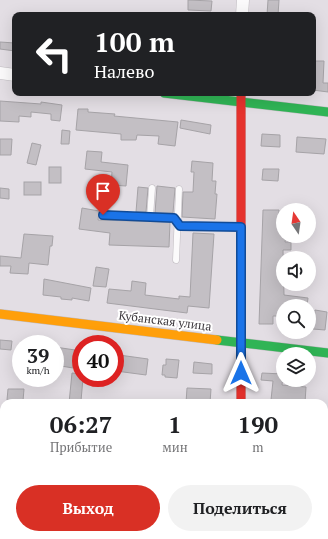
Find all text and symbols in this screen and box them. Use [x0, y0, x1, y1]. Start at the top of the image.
text: 100 m [94, 23, 175, 60]
icon: left [28, 28, 80, 80]
text: Налево [94, 59, 154, 83]
pin [86, 174, 120, 215]
icon: arrive [92, 180, 114, 202]
north arrow [276, 203, 316, 243]
map controls [276, 203, 316, 387]
button: sound [276, 251, 316, 291]
button: search [276, 299, 316, 339]
street label: Кубанская улица [118, 307, 212, 334]
speed limit sign: 40 [72, 335, 124, 387]
text: 39 [27, 342, 49, 369]
button: layers [276, 347, 316, 387]
position arrow [220, 352, 262, 394]
text: km/h [26, 364, 50, 377]
text: 06:27 [50, 408, 112, 440]
text: 1 [168, 408, 182, 440]
text: 190 [237, 408, 278, 440]
text: Прибытие [50, 438, 112, 456]
text: мин [162, 438, 188, 456]
text: m [252, 438, 263, 456]
button: Выход [16, 485, 160, 531]
button: Поделиться [168, 485, 312, 531]

